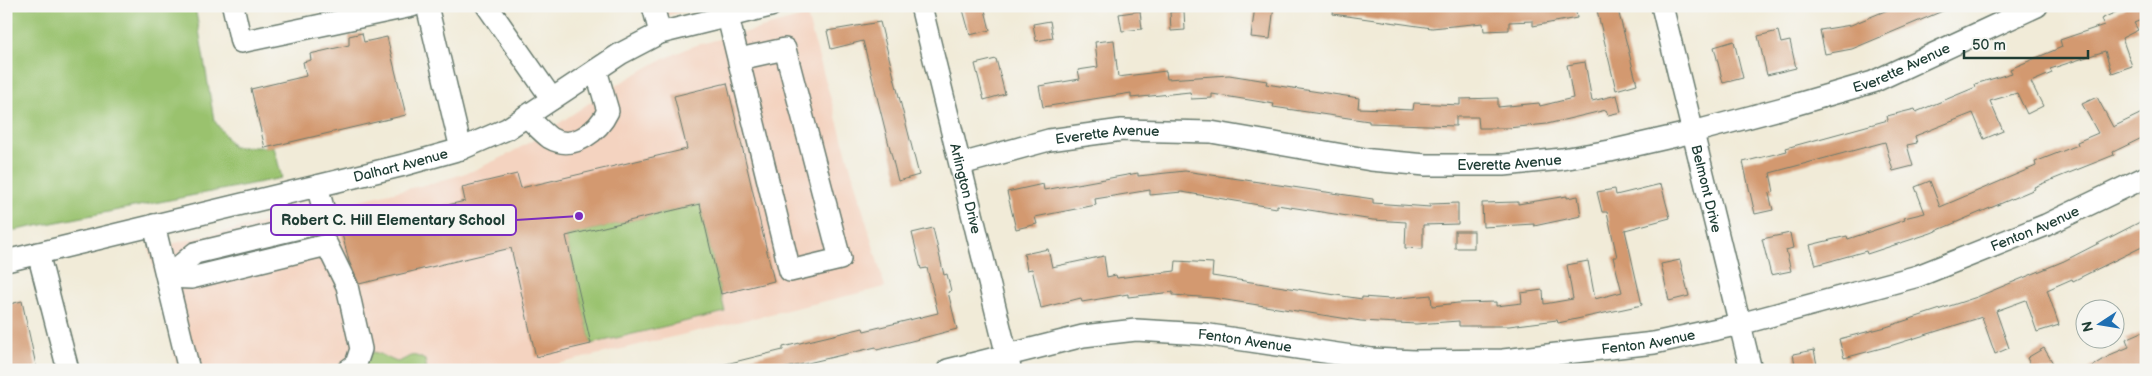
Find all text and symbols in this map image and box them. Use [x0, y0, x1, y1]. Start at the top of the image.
scale bar [1964, 28, 2088, 60]
text: 50 m [1972, 36, 2006, 55]
street label: Everette Avenue [1851, 39, 1953, 96]
street label: Everette Avenue [1054, 121, 1160, 148]
street label: Arlington Drive [947, 142, 985, 236]
street label: Belmont Drive [1688, 143, 1726, 234]
street label: Dalhart Avenue [351, 145, 450, 185]
street label: Everette Avenue [1457, 151, 1562, 174]
street label: Fenton Avenue [1988, 202, 2082, 255]
callout: Robert C. Hill Elementary School [271, 205, 516, 235]
text: Robert C. Hill Elementary School [281, 211, 505, 230]
north arrow [2074, 298, 2124, 348]
text: N [2078, 320, 2097, 334]
street label: Fenton Avenue [1197, 325, 1293, 356]
street label: Fenton Avenue [1600, 326, 1697, 357]

